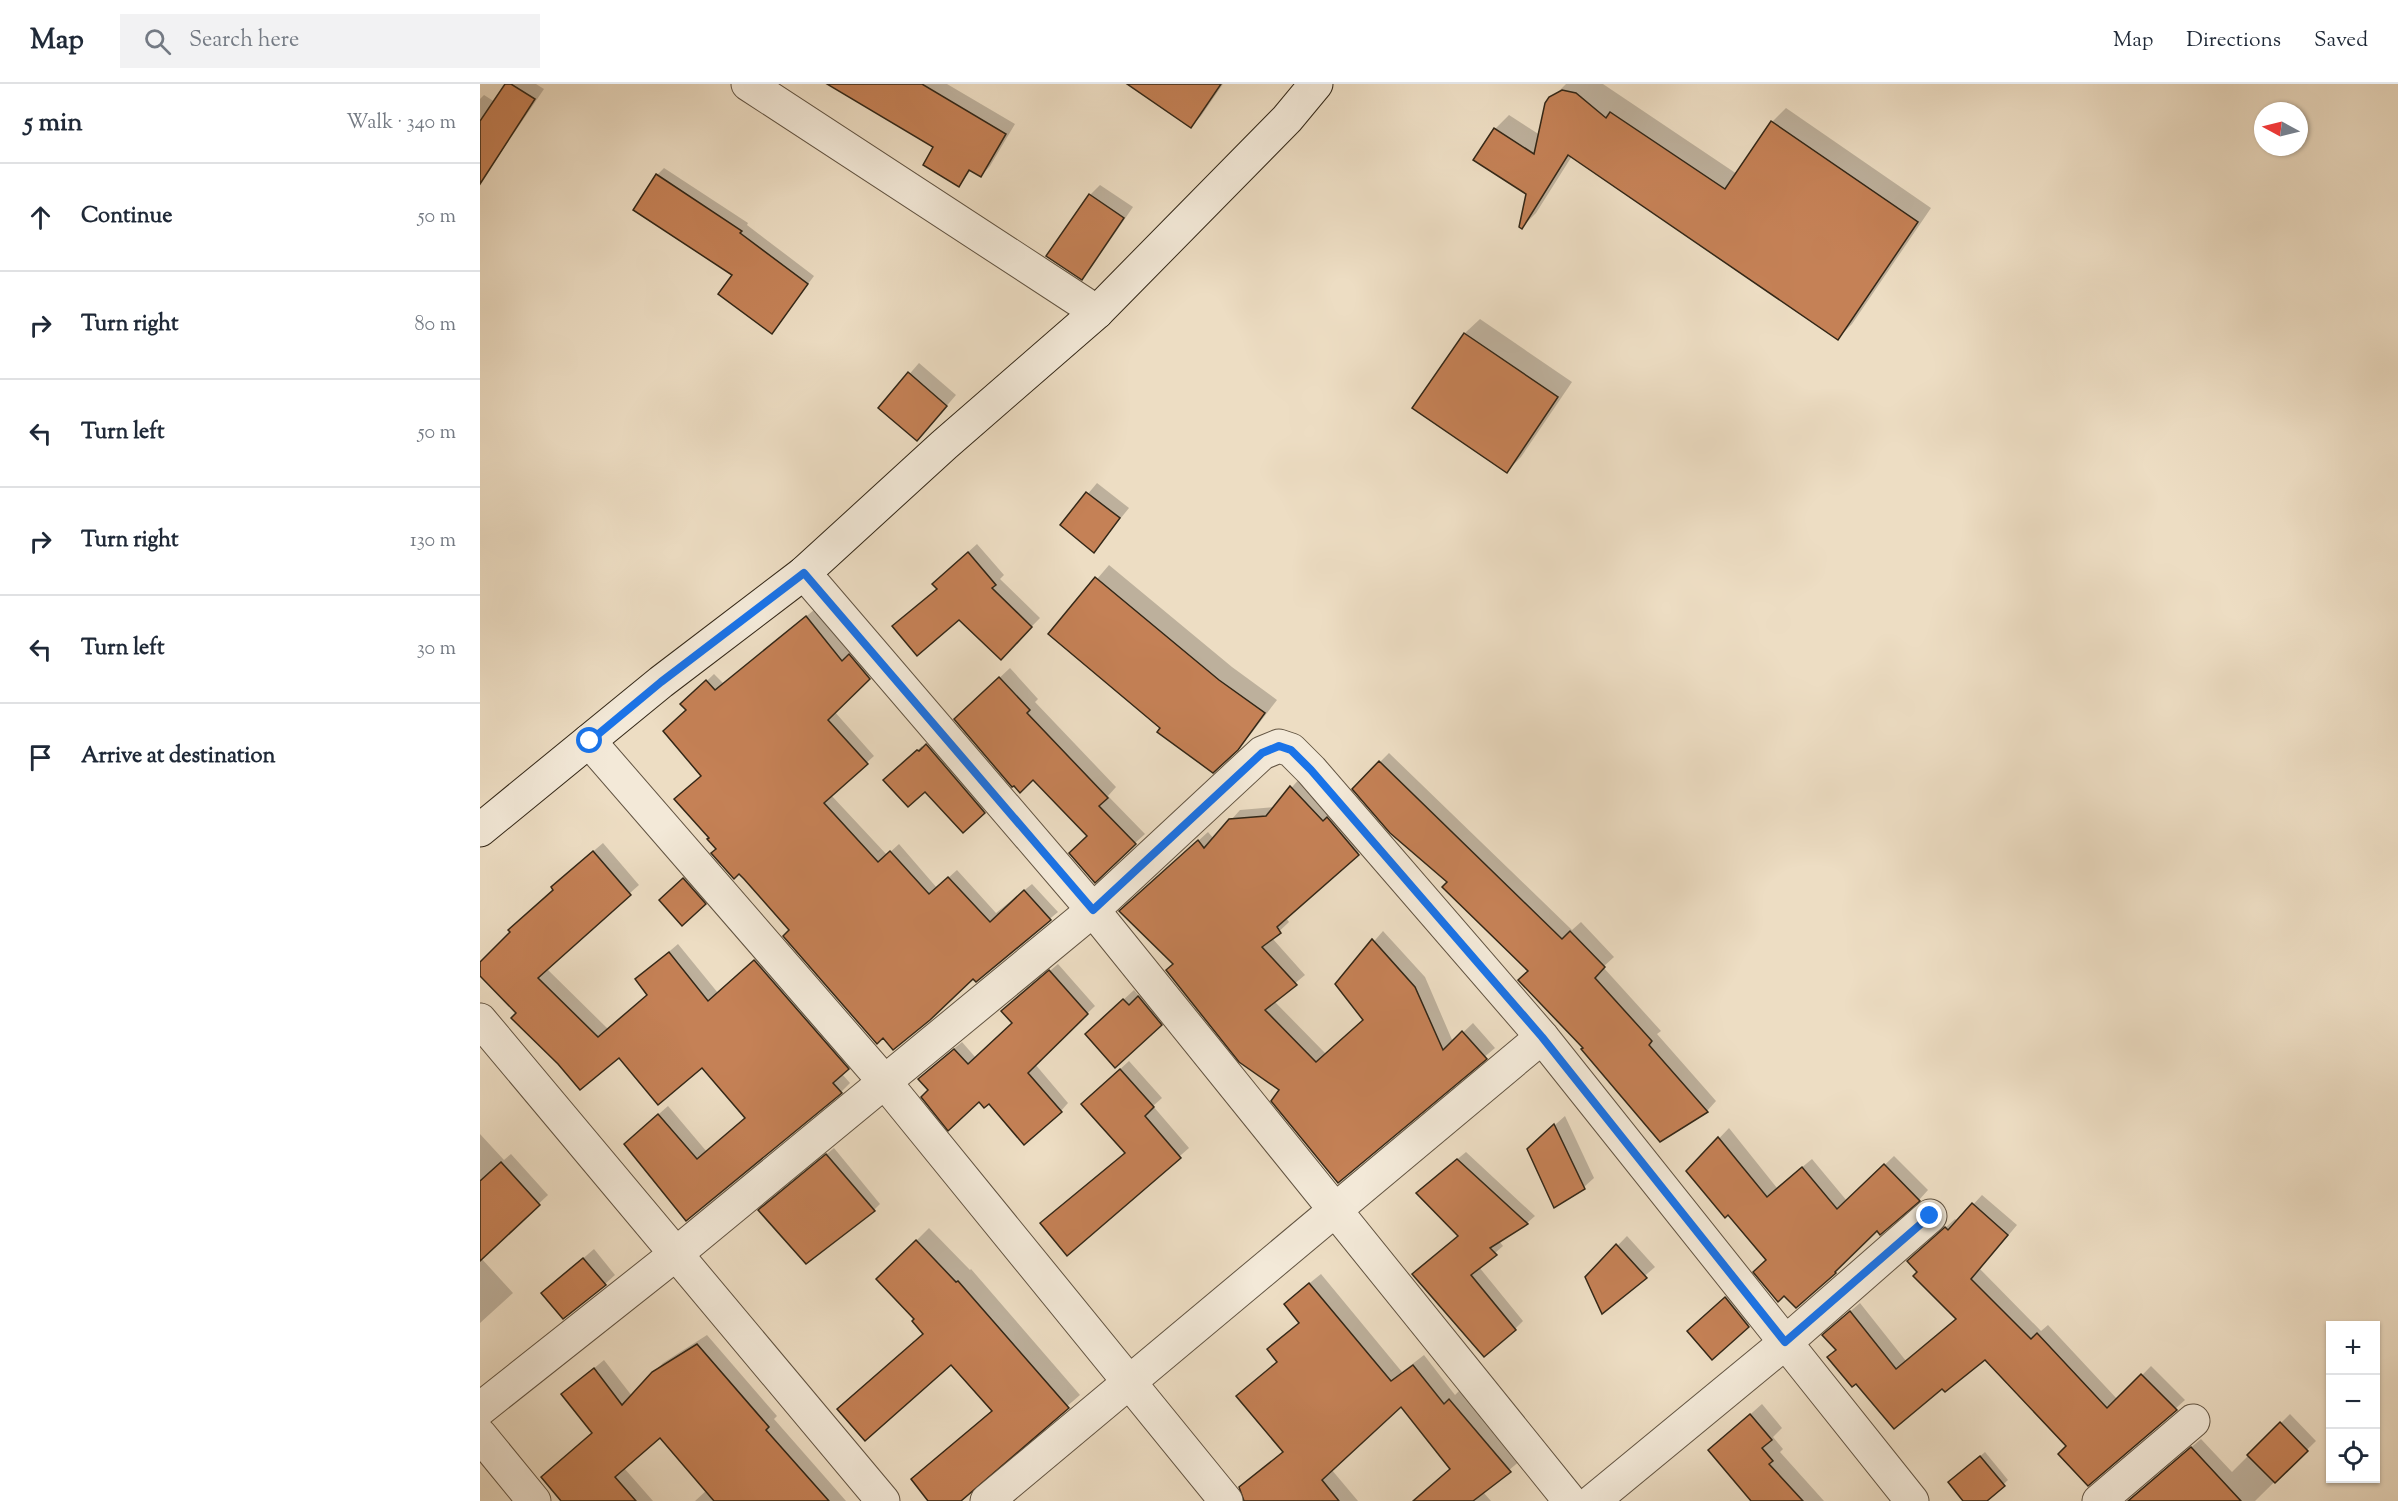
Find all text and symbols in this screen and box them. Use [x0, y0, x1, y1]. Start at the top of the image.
search box [120, 14, 540, 68]
text: Map [30, 21, 84, 61]
icon: search [141, 25, 174, 58]
text: Search here [189, 25, 299, 57]
text: Map [2113, 26, 2153, 56]
text: Directions [2186, 26, 2281, 56]
text: Saved [2314, 26, 2368, 56]
north arrow [2254, 102, 2308, 156]
text: 5 min [24, 105, 83, 142]
text: Walk · 340 m [346, 109, 456, 138]
icon: ahead [24, 201, 57, 234]
text: Continue [81, 201, 172, 233]
text: 50 m [418, 203, 456, 232]
icon: right [24, 309, 57, 342]
text: Turn right [81, 309, 178, 341]
text: 80 m [415, 311, 456, 340]
icon: left [24, 417, 57, 450]
text: Turn left [81, 417, 164, 449]
text: 50 m [418, 419, 456, 448]
icon: right [24, 525, 57, 558]
text: Turn right [81, 525, 178, 557]
text: 130 m [410, 527, 456, 556]
icon: left [24, 633, 57, 666]
text: Turn left [81, 633, 164, 665]
text: 30 m [417, 635, 456, 664]
route start [576, 727, 602, 753]
icon: arrive [24, 741, 57, 774]
text: Arrive at destination [81, 741, 276, 773]
route end [1916, 1202, 1942, 1228]
map controls [2326, 1321, 2380, 1483]
button: + [2326, 1321, 2380, 1375]
button: − [2326, 1375, 2380, 1429]
button: locate [2326, 1429, 2380, 1483]

